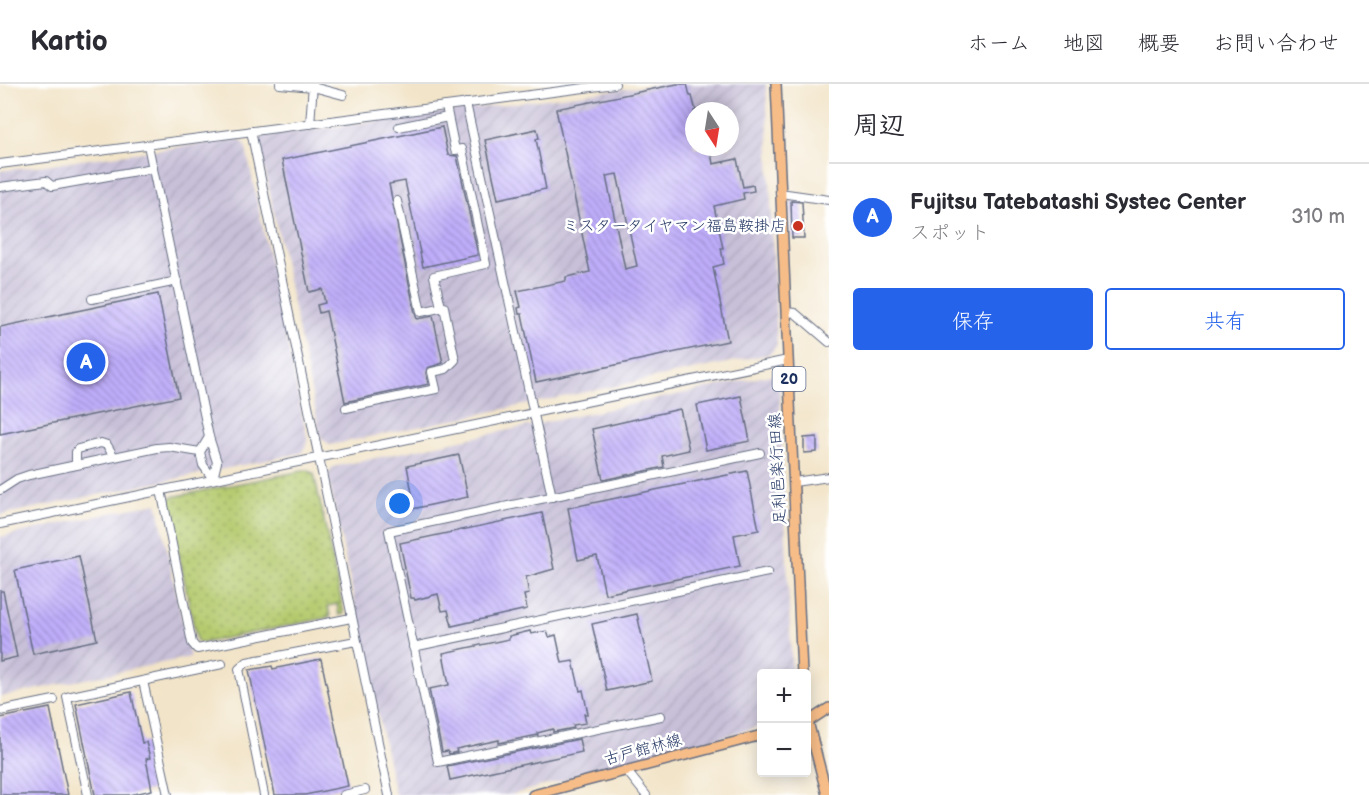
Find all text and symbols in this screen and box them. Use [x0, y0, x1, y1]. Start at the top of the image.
text: Kartio [30, 25, 108, 58]
text: ホーム [968, 31, 1030, 56]
text: 地図 [1063, 31, 1105, 56]
text: 概要 [1138, 31, 1180, 56]
text: お問い合わせ [1213, 31, 1339, 56]
north arrow [685, 102, 739, 156]
text: 周辺 [853, 111, 905, 142]
text: Fujitsu Tatebatashi Systec Center [910, 189, 1246, 216]
text: A [866, 205, 879, 229]
text: 310 m [1291, 205, 1345, 229]
place label: ミスタータイヤマン福島鞍掛店 [563, 217, 786, 236]
marker: ミスタータイヤマン福島鞍掛店 [791, 219, 805, 233]
text: スポット [910, 221, 990, 245]
button: 保存 [853, 288, 1093, 350]
button: 共有 [1105, 288, 1345, 350]
pin: A [66, 340, 106, 384]
road number: 20 [772, 367, 806, 391]
street label: 足利邑楽行田線 [766, 413, 790, 525]
your location [385, 489, 414, 518]
map controls [757, 669, 811, 777]
button: + [757, 669, 811, 723]
button: − [757, 723, 811, 777]
street label: 古戸館林線 [602, 730, 684, 770]

